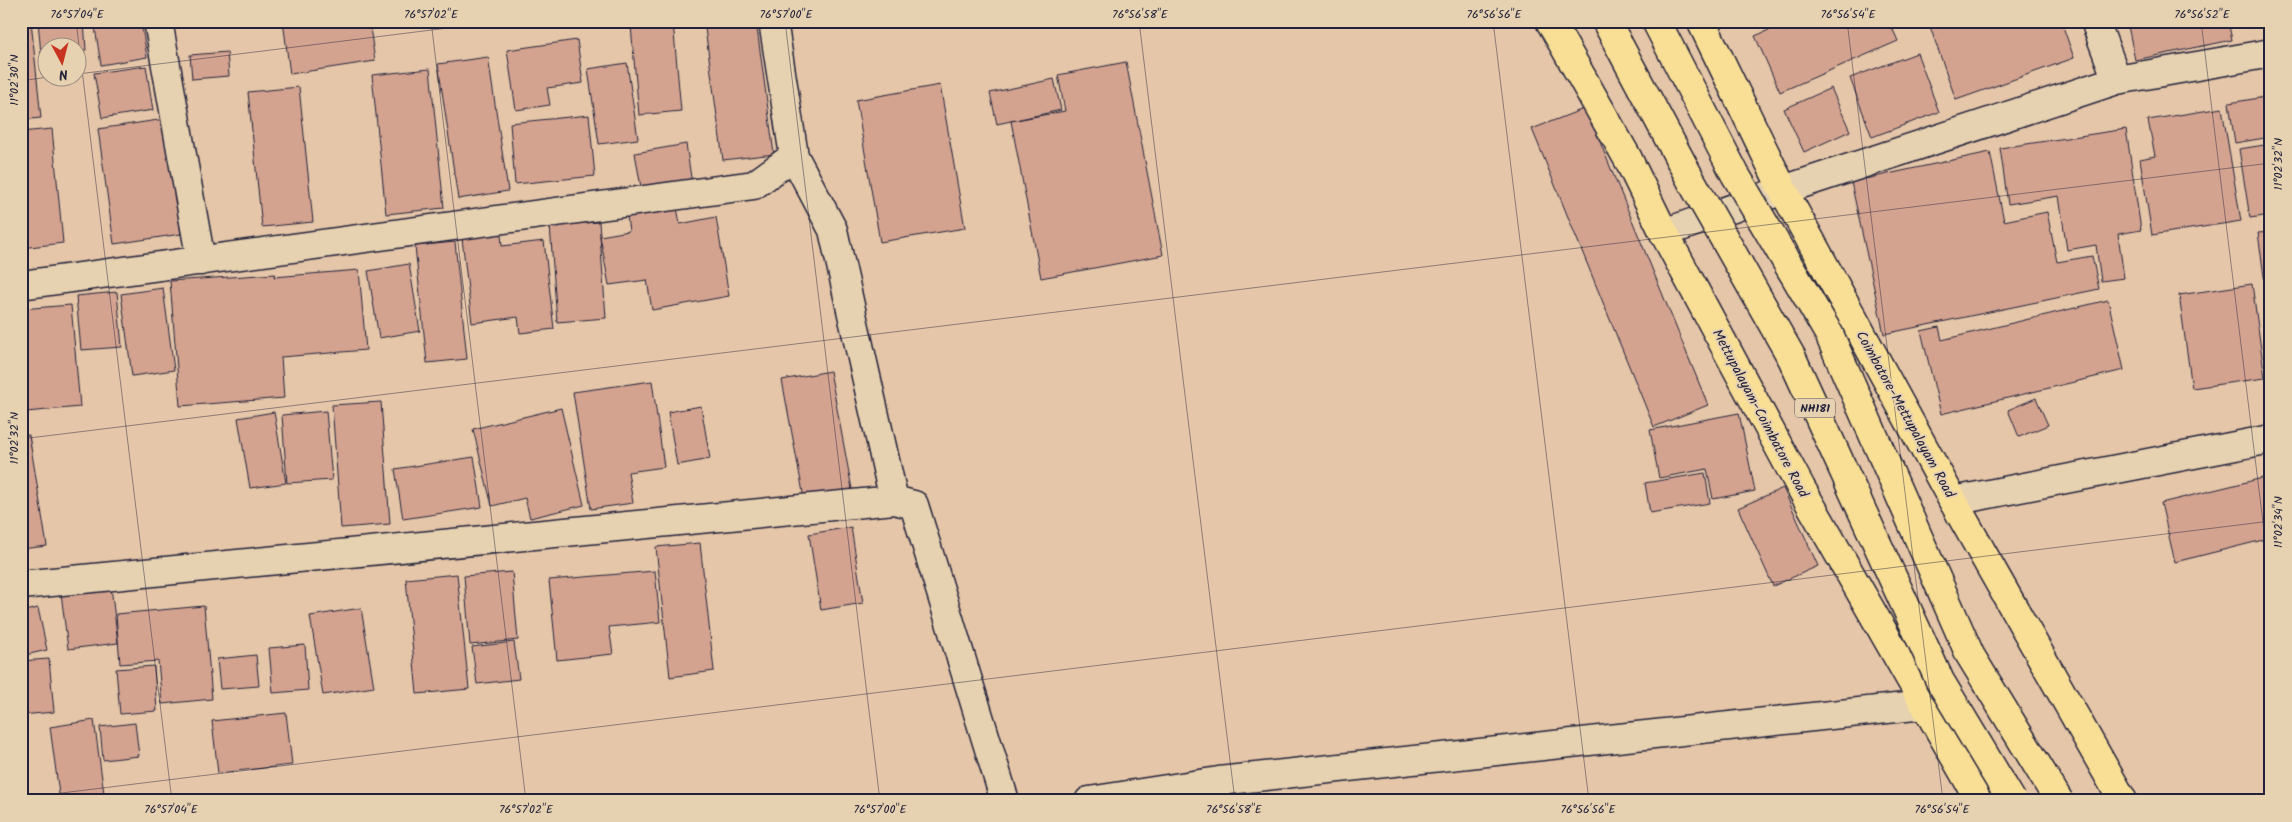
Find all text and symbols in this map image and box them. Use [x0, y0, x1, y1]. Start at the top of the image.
text: 76°57'04"E [50, 5, 105, 24]
text: 76°57'02"E [404, 5, 459, 24]
text: 76°57'00"E [760, 5, 813, 24]
text: 76°56'58"E [1112, 5, 1169, 24]
text: 76°56'56"E [1466, 5, 1523, 24]
text: 76°56'54"E [1820, 5, 1877, 24]
text: 76°56'52"E [2174, 5, 2231, 24]
north arrow [38, 38, 88, 88]
text: 11°02'30"N [5, 54, 24, 106]
text: N [58, 62, 69, 85]
text: 11°02'32"N [2269, 138, 2288, 190]
street label: Mettupalayam-Coimbatore Road [1706, 325, 1815, 503]
street label: Coimbatore-Mettupalayam Road [1850, 327, 1961, 503]
road number: NH181 [1795, 398, 1835, 418]
text: 11°02'32"N [5, 412, 24, 464]
text: 11°02'34"N [2269, 496, 2288, 548]
text: 76°57'04"E [144, 800, 199, 819]
text: 76°57'02"E [499, 800, 554, 819]
text: 76°57'00"E [854, 800, 907, 819]
text: 76°56'58"E [1206, 800, 1263, 819]
text: 76°56'56"E [1560, 800, 1617, 819]
text: 76°56'54"E [1914, 800, 1971, 819]

